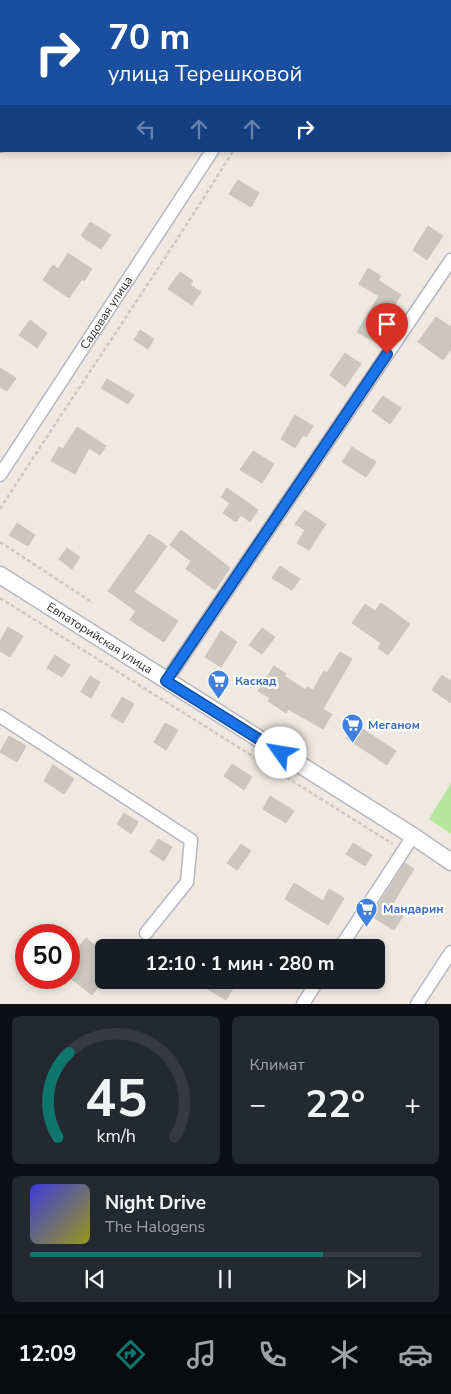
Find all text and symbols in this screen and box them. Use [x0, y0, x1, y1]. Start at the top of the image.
text: 70 m [108, 14, 190, 61]
icon: right [25, 20, 90, 85]
text: улица Терешковой [108, 59, 302, 89]
icon: left [132, 115, 160, 143]
icon: ahead [185, 115, 213, 143]
icon: ahead [238, 115, 266, 143]
icon: right [291, 115, 319, 143]
street label: Садовая улица [76, 273, 136, 352]
pin [366, 303, 408, 354]
icon: arrive [373, 310, 401, 338]
street label: Евпаторийская улица [44, 599, 156, 677]
supermarket icon: Каскад [207, 669, 231, 700]
place label: Каскад [235, 673, 277, 689]
supermarket icon: Меганом [340, 713, 364, 744]
place label: Меганом [368, 717, 420, 733]
position arrow [254, 726, 306, 778]
supermarket icon: Мандарин [355, 897, 379, 928]
place label: Мандарин [383, 901, 444, 917]
speed limit sign: 50 [15, 924, 80, 989]
text: 12:10 · 1 мин · 280 m [146, 951, 334, 977]
text: Климат [250, 1054, 305, 1076]
text: 45 [85, 1063, 147, 1134]
text: 22° [305, 1079, 365, 1130]
text: − [250, 1086, 266, 1124]
text: + [404, 1086, 421, 1124]
text: km/h [96, 1124, 135, 1148]
text: Night Drive [105, 1190, 206, 1216]
text: The Halogens [105, 1216, 205, 1238]
icon: previous [81, 1265, 109, 1293]
icon: pause [211, 1265, 239, 1293]
icon: next [342, 1265, 370, 1293]
icon: directions [113, 1337, 148, 1372]
icon: music [184, 1337, 219, 1372]
icon: phone [255, 1337, 290, 1372]
icon: climate [327, 1337, 362, 1372]
icon: car [398, 1337, 433, 1372]
text: 12:09 [18, 1339, 76, 1369]

